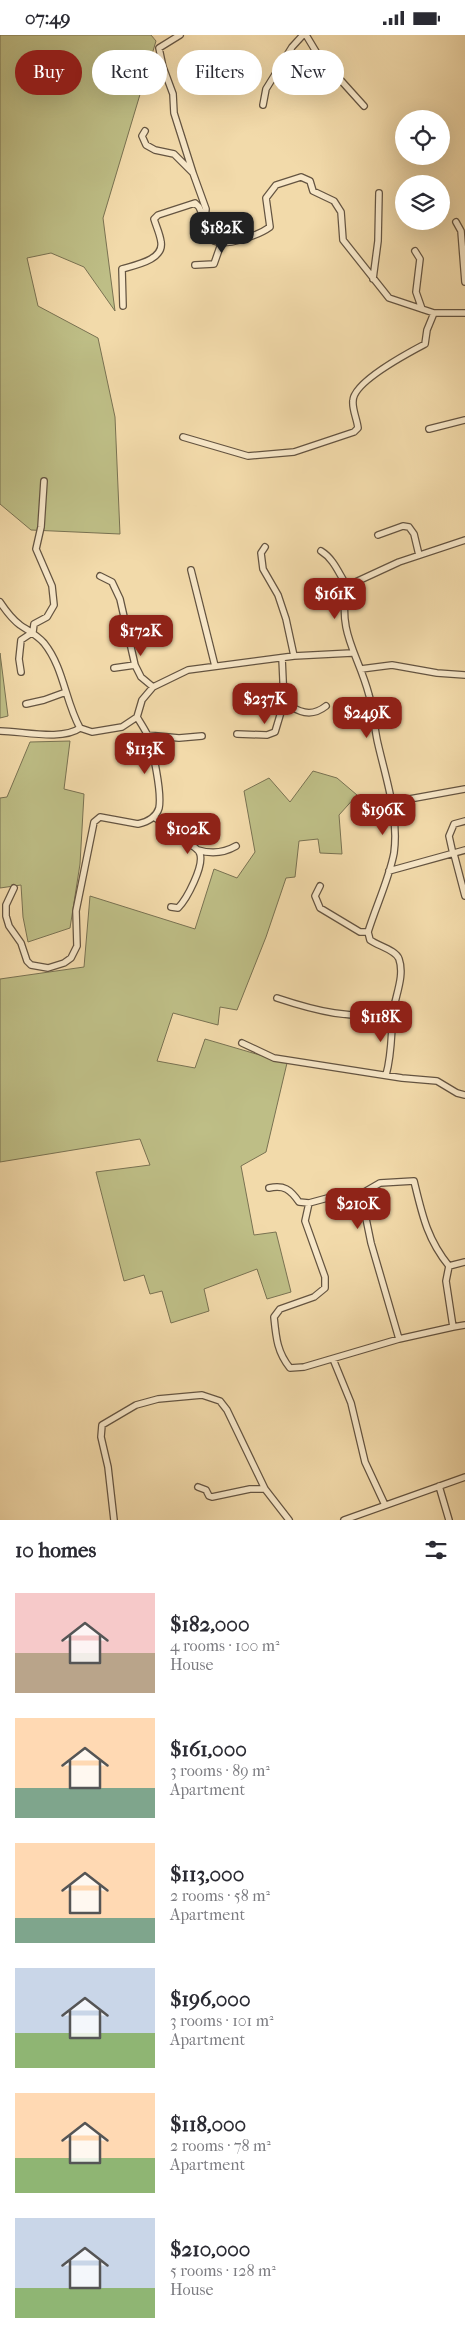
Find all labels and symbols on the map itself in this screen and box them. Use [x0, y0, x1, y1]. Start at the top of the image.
pin: $182K [187, 211, 257, 254]
pin: $161K [300, 577, 370, 620]
pin: $172K [106, 615, 176, 657]
pin: $237K [230, 683, 300, 725]
pin: $249K [332, 697, 402, 739]
pin: $113K [110, 733, 180, 775]
pin: $196K [348, 793, 418, 836]
pin: $102K [153, 813, 223, 855]
pin: $118K [346, 1001, 416, 1043]
pin: $210K [323, 1187, 393, 1230]

